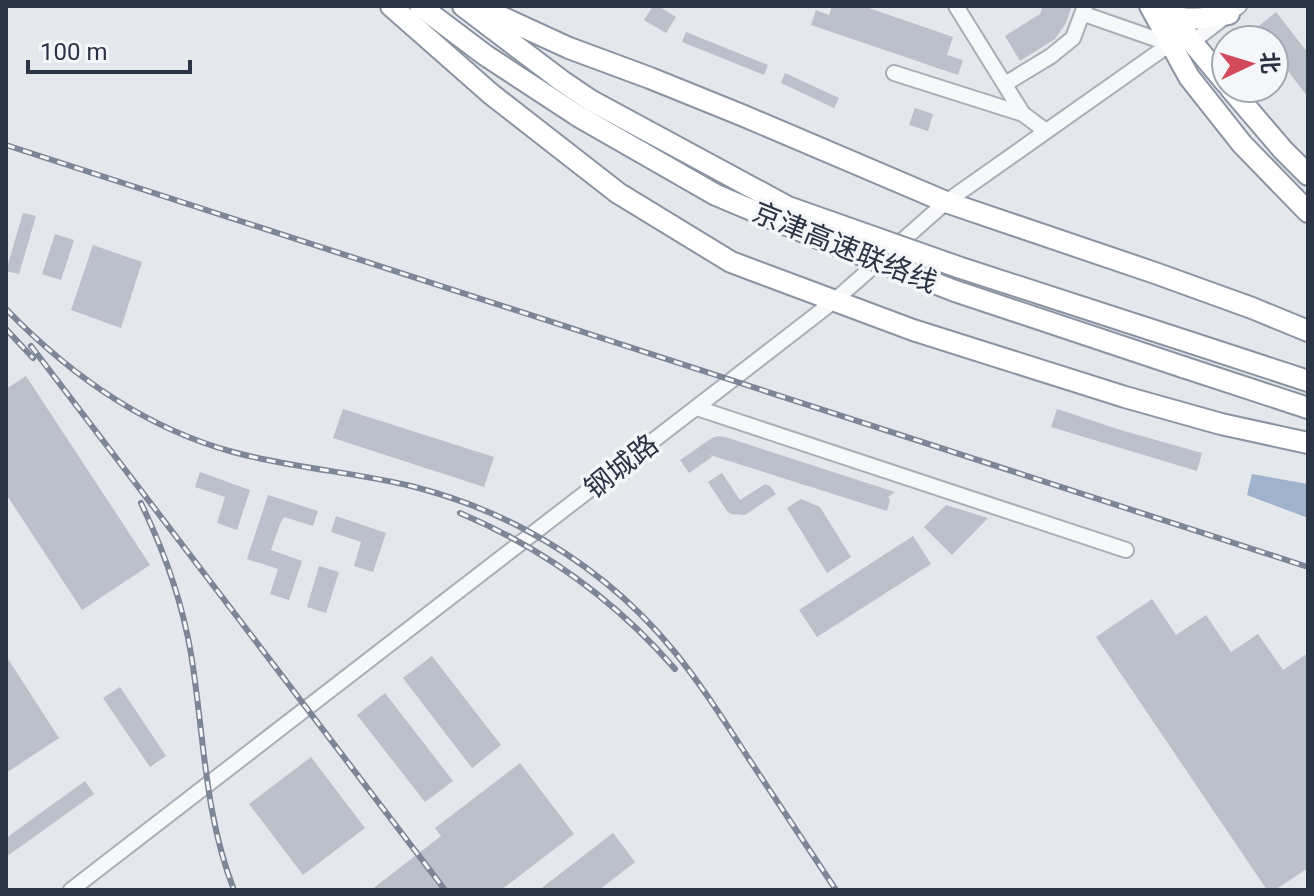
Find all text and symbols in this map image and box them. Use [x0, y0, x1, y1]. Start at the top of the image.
scale bar [28, 24, 190, 74]
north arrow [1210, 24, 1290, 104]
text: 100 m [40, 38, 107, 66]
text: 北 [1256, 51, 1283, 74]
street label: 京津高速联络线 [748, 195, 942, 299]
street label: 钢城路 [578, 428, 665, 505]

